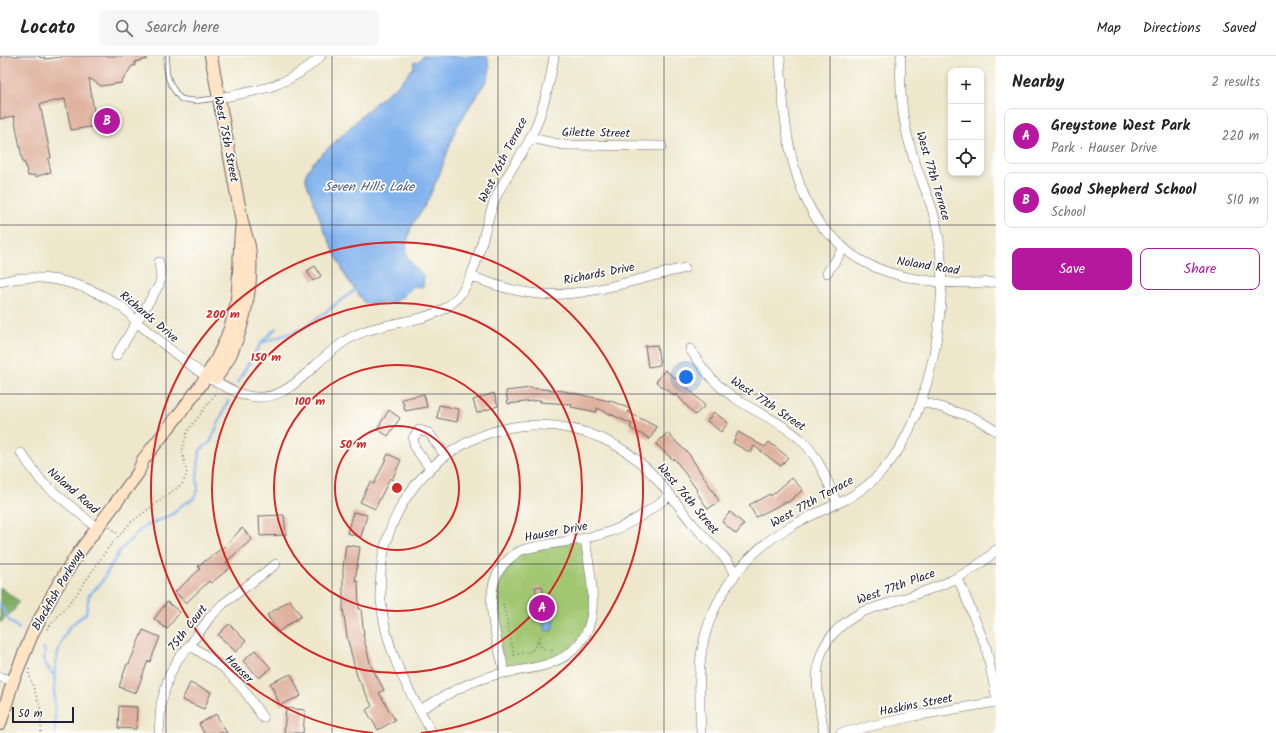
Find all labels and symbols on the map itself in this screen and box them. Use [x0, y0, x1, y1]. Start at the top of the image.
street label: West 75th Street [208, 94, 244, 184]
pin: B [94, 106, 120, 136]
street label: West 76th Terrace [473, 113, 533, 206]
street label: Gilette Street [562, 123, 631, 143]
street label: West 77th Terrace [910, 129, 956, 224]
water label: Seven Hills Lake [324, 177, 415, 198]
street label: Noland Road [895, 252, 962, 280]
street label: Richards Drive [562, 258, 637, 290]
street label: Richards Drive [115, 287, 183, 348]
text: 200 m [206, 305, 240, 324]
text: 150 m [251, 348, 281, 367]
your location [676, 367, 696, 387]
street label: West 77th Street [727, 372, 810, 436]
text: 100 m [295, 392, 325, 411]
text: 50 m [339, 435, 367, 454]
street label: West 76th Street [652, 459, 724, 539]
street label: Noland Road [43, 463, 104, 520]
street label: West 77th Terrace [767, 471, 858, 533]
centre of rings [390, 481, 404, 495]
street label: Hauser Drive [523, 516, 590, 547]
street label: Blackfish Parkway [27, 546, 89, 634]
street label: West 77th Place [854, 564, 938, 610]
pin: A [529, 593, 555, 623]
street label: 75th Court [164, 600, 213, 655]
street label: Hauser [220, 650, 258, 688]
street label: Haskins Street [878, 689, 954, 721]
scale bar [12, 705, 74, 724]

